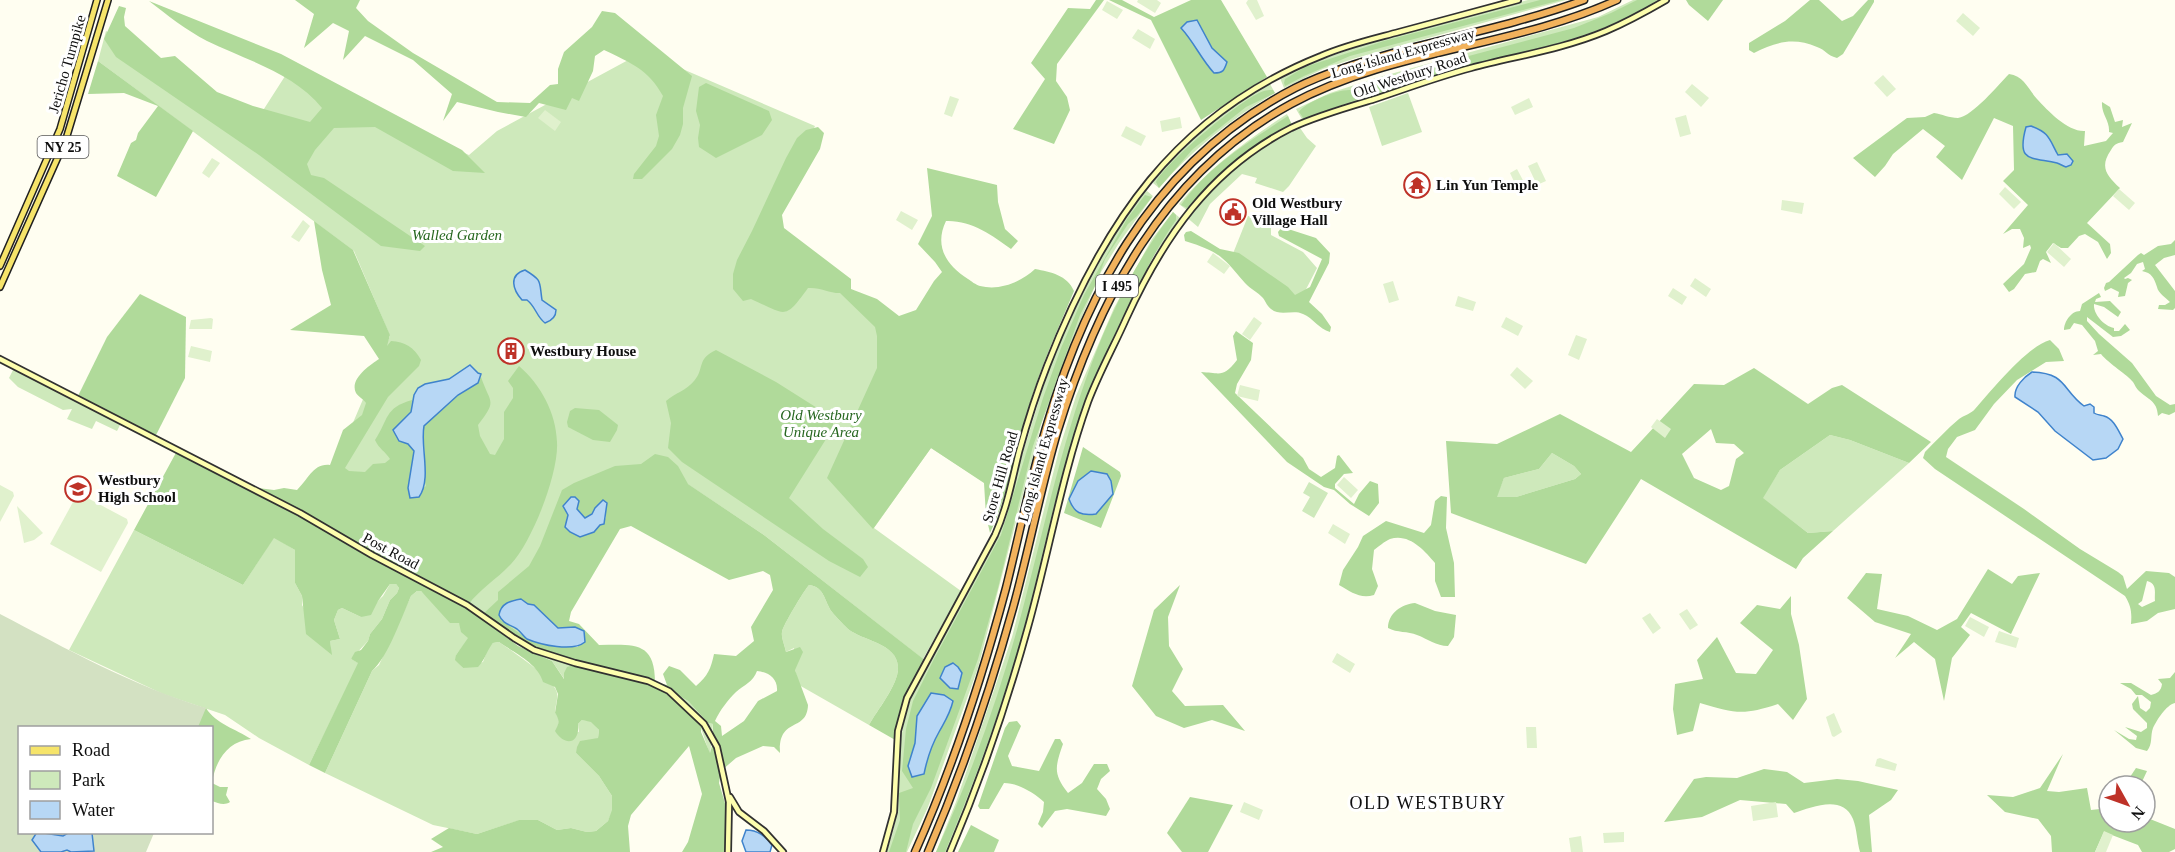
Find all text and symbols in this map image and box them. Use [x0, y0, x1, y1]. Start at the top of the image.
street label: Jericho Turnpike [45, 13, 89, 115]
street label: Long Island Expressway [1330, 25, 1477, 81]
street label: Old Westbury Road [1351, 49, 1469, 101]
road number: NY 25 [38, 136, 88, 158]
temple icon: Lin Yun Temple [1402, 170, 1432, 200]
place label: Lin Yun Temple [1436, 177, 1539, 193]
place label: Old Westbury Village Hall [1252, 195, 1343, 228]
public building icon: Old Westbury Village Hall [1218, 197, 1248, 227]
park label: Walled Garden [412, 227, 502, 243]
road number: I 495 [1096, 275, 1138, 297]
building icon: Westbury House [496, 336, 526, 366]
place label: Westbury House [530, 343, 637, 359]
street label: Long Island Expressway [1015, 376, 1071, 523]
park label: Old Westbury Unique Area [780, 407, 862, 440]
street label: Store Hill Road [979, 429, 1021, 524]
place label: Westbury High School [98, 472, 176, 505]
school or university icon: Westbury High School [63, 474, 93, 504]
street label: Post Road [360, 530, 422, 573]
legend [18, 726, 213, 834]
text: Road [72, 740, 110, 760]
text: Park [72, 770, 105, 790]
north arrow [2097, 774, 2157, 834]
district label: OLD WESTBURY [1349, 793, 1507, 813]
text: Water [72, 800, 115, 820]
text: N [2128, 803, 2148, 824]

